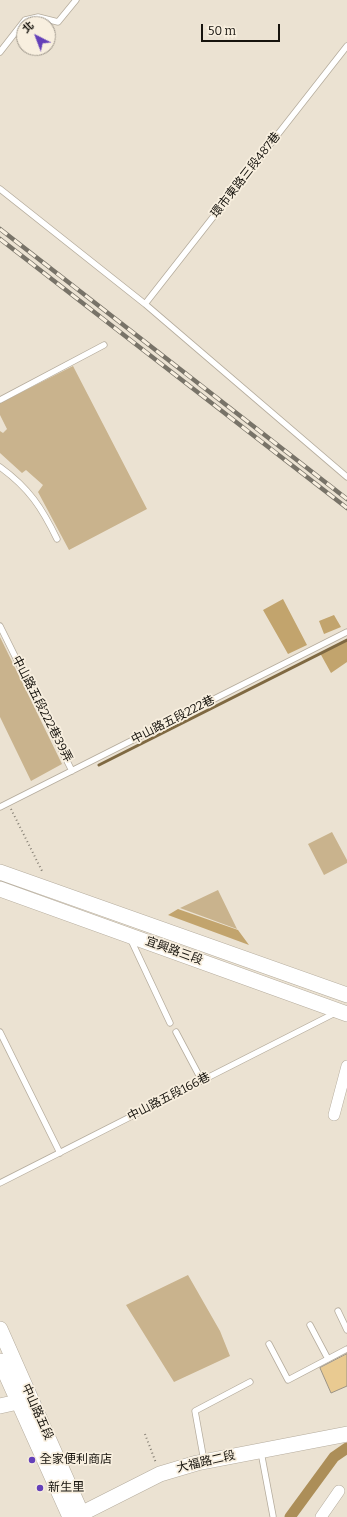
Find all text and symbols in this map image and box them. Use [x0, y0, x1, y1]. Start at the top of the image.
north arrow [16, 16, 56, 56]
scale bar [203, 16, 282, 42]
text: 北 [20, 19, 37, 36]
text: 50 m [208, 24, 236, 38]
street label: 環市東路三段487巷 [208, 129, 284, 221]
street label: 中山路五段222巷39弄 [9, 653, 75, 765]
street label: 中山路五段222巷 [129, 693, 217, 747]
street label: 宜興路三段 [143, 934, 205, 968]
street label: 中山路五段166巷 [125, 1070, 213, 1124]
street label: 中山路五段 [18, 1382, 56, 1442]
street label: 大福路二段 [175, 1448, 237, 1476]
place label: 全家便利商店 [40, 1453, 112, 1467]
marker: 全家便利商店 [27, 1455, 37, 1465]
place label: 新生里 [48, 1481, 84, 1495]
marker: 新生里 [35, 1483, 45, 1493]

